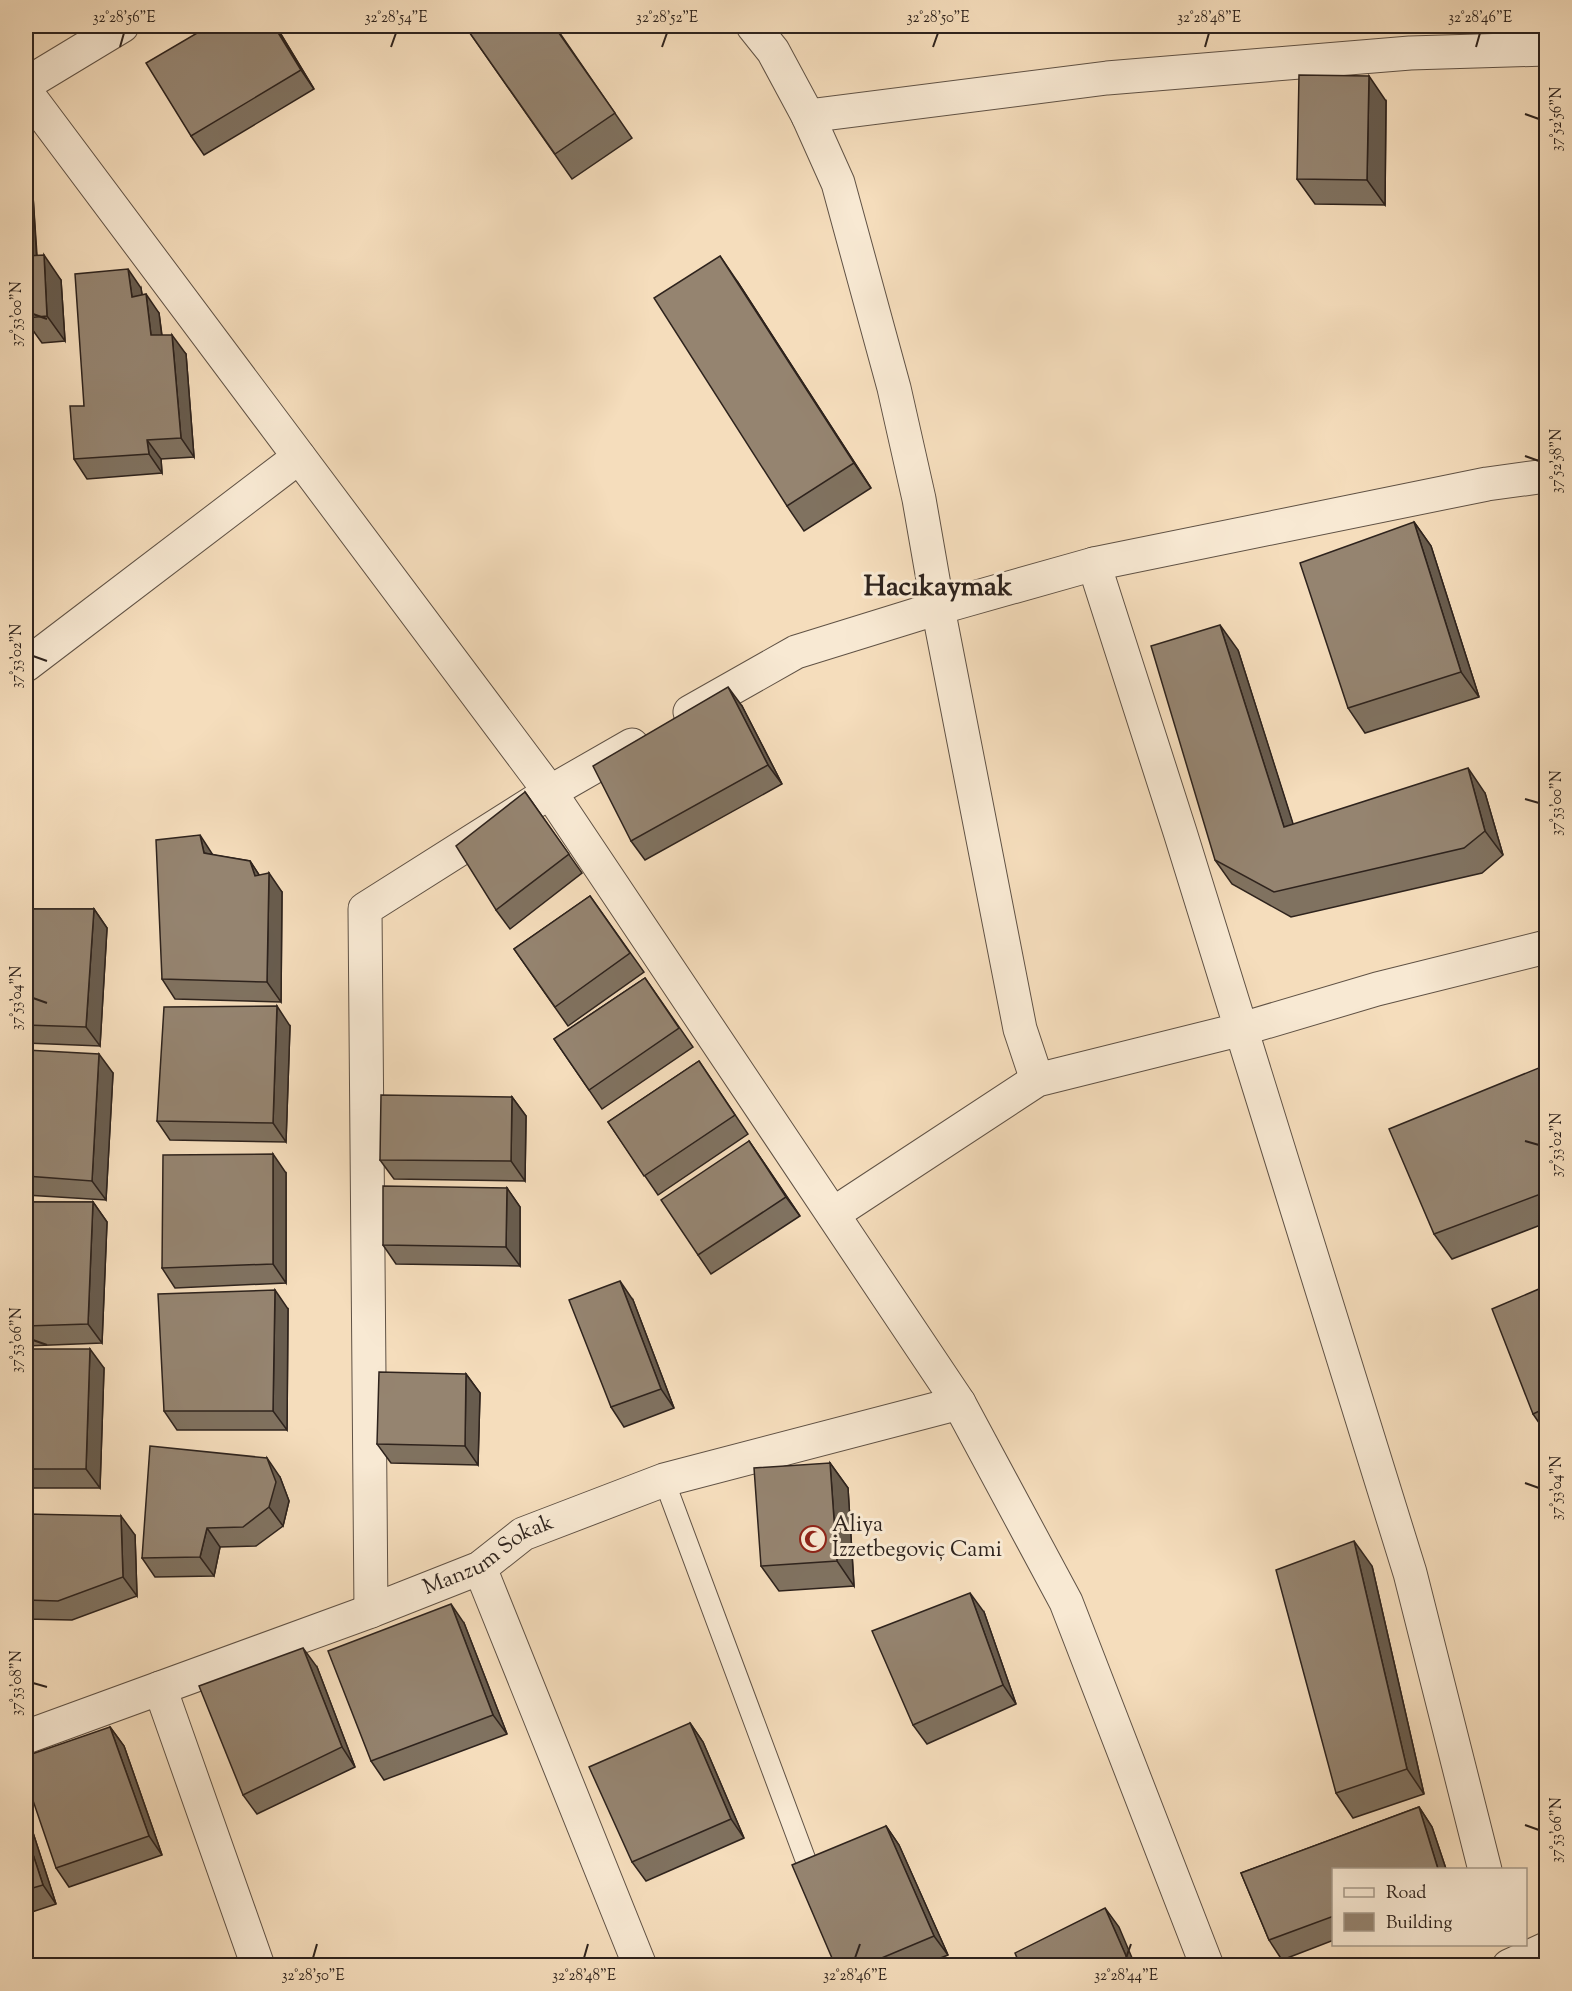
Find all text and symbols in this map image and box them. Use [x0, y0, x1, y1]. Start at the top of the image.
text: 32°28'56"E [92, 8, 156, 29]
text: 32°28'54"E [364, 8, 428, 29]
text: 32°28'52"E [636, 8, 698, 29]
text: 32°28'50"E [906, 8, 970, 29]
text: 32°28'48"E [1177, 8, 1241, 29]
text: 32°28'46"E [1448, 8, 1512, 29]
text: 37°52'56"N [1547, 87, 1568, 151]
text: 37°53'00"N [7, 281, 28, 347]
text: 37°52'58"N [1547, 429, 1568, 493]
district label: Hacıkaymak [864, 568, 1013, 608]
text: 37°53'02"N [7, 624, 28, 688]
text: 37°53'00"N [1547, 770, 1568, 836]
text: 37°53'04"N [7, 966, 28, 1030]
text: 37°53'02"N [1547, 1113, 1568, 1177]
text: 37°53'06"N [7, 1307, 28, 1373]
text: 37°53'04"N [1547, 1456, 1568, 1520]
street label: Manzum Sokak [419, 1508, 559, 1605]
place label: Aliya İzzetbegoviç Cami [832, 1510, 1002, 1567]
mosque icon: Aliya İzzetbegoviç Cami [798, 1524, 828, 1554]
text: 37°53'08"N [7, 1650, 28, 1716]
text: 37°53'06"N [1547, 1797, 1568, 1863]
legend [1332, 1868, 1527, 1946]
text: Road [1386, 1881, 1426, 1907]
text: Building [1386, 1911, 1452, 1937]
text: 32°28'50"E [281, 1966, 345, 1987]
text: 32°28'48"E [552, 1966, 616, 1987]
text: 32°28'46"E [823, 1966, 887, 1987]
text: 32°28'44"E [1094, 1966, 1158, 1987]

